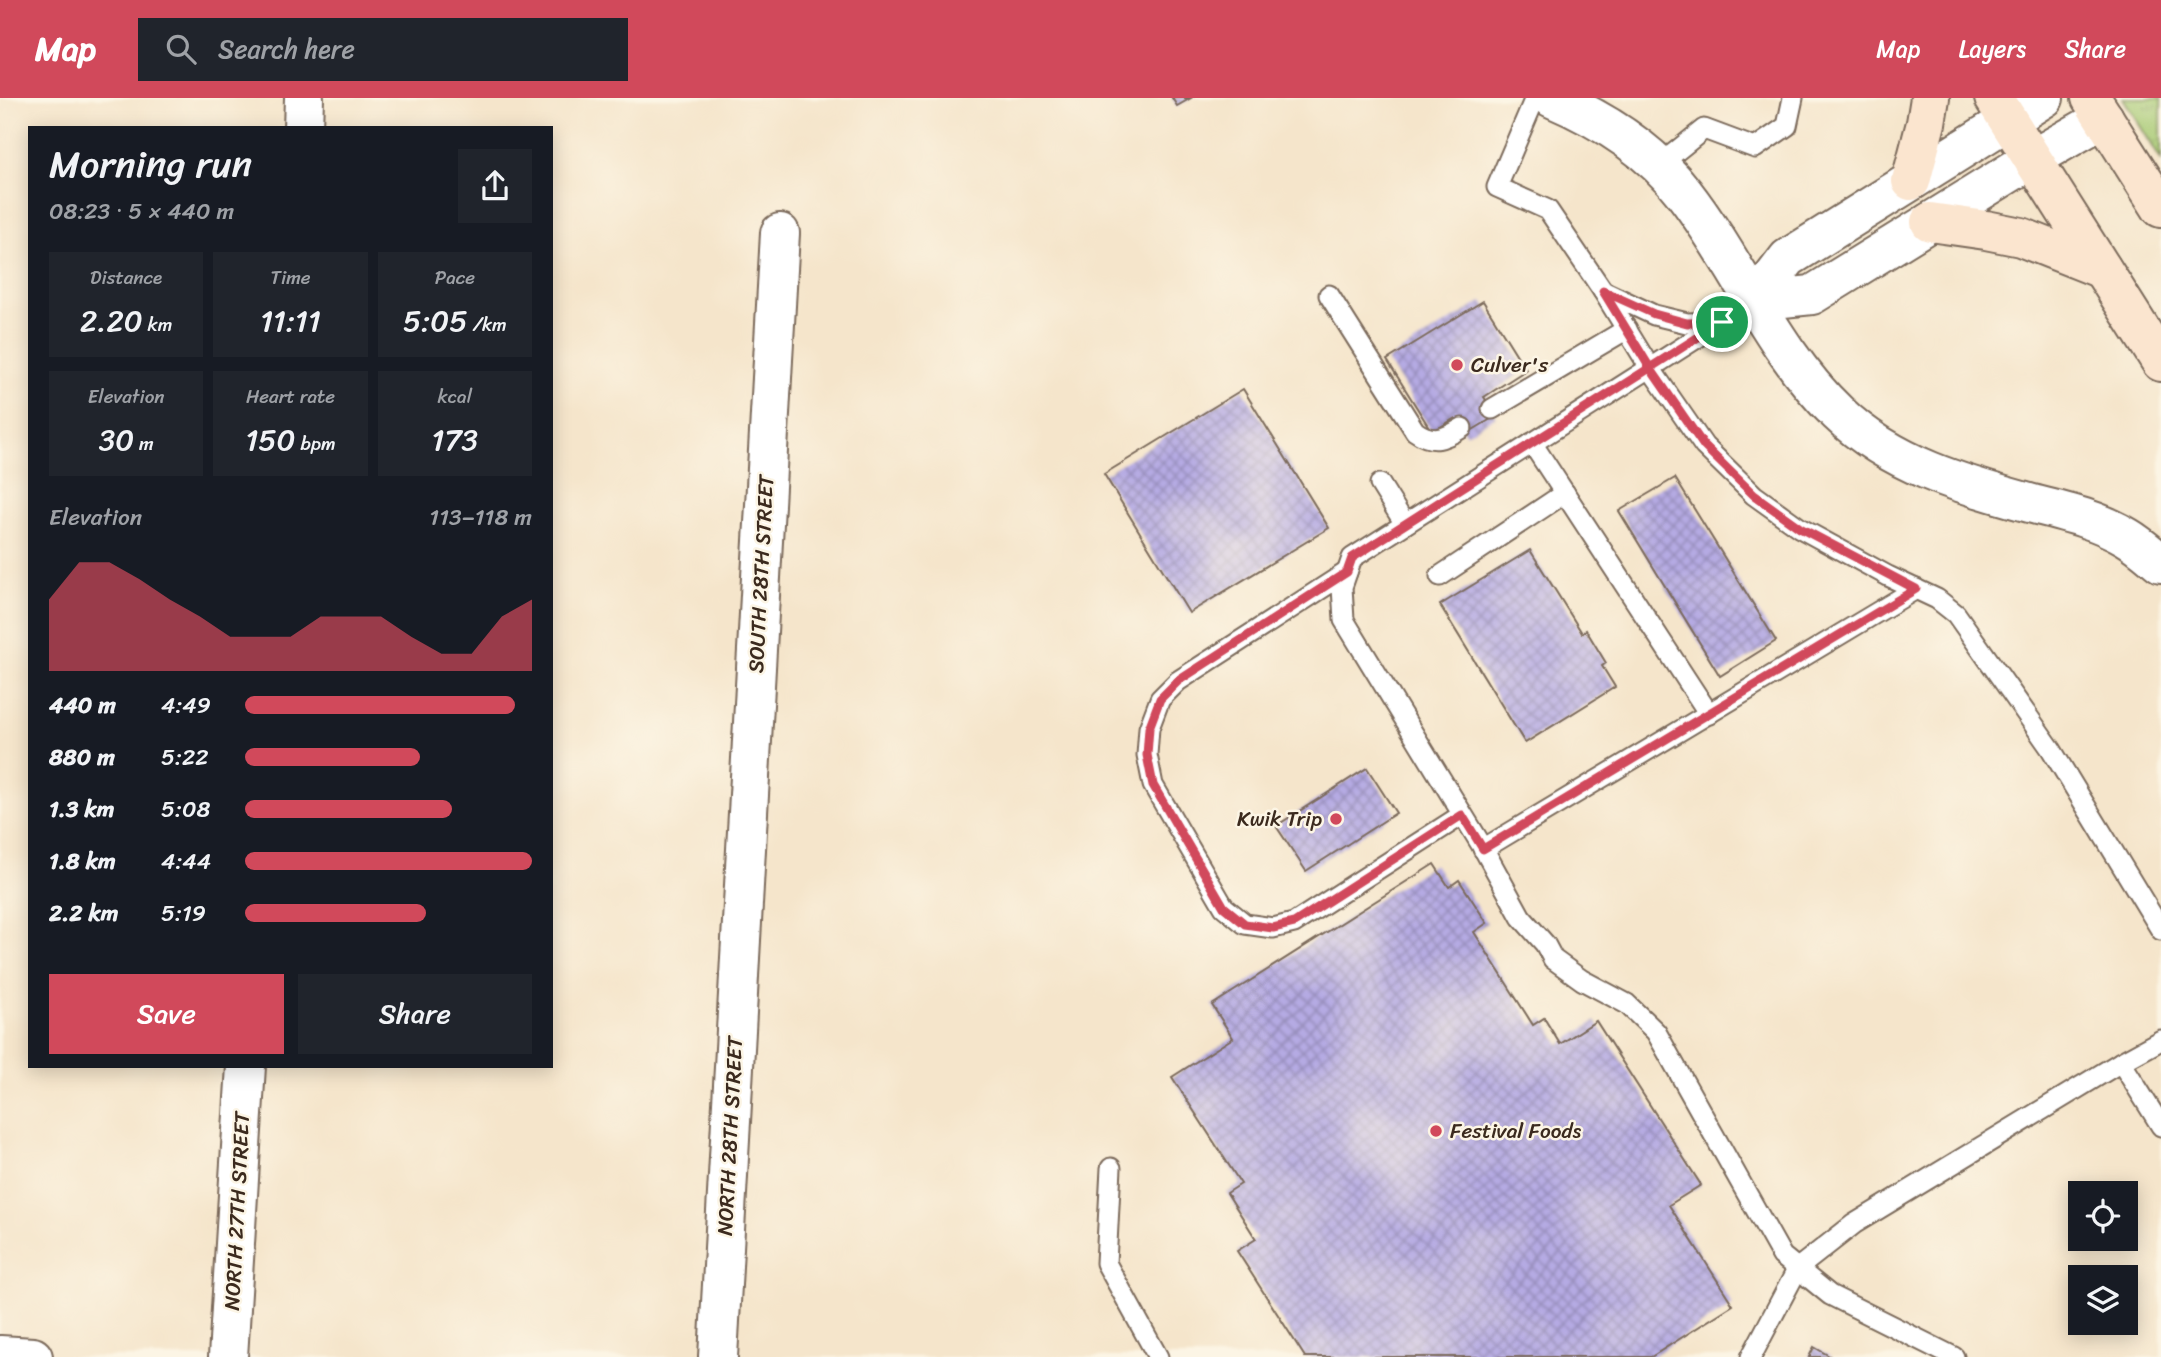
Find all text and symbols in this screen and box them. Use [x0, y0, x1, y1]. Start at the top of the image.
search box [138, 18, 628, 81]
text: Map [35, 20, 96, 78]
text: Search here [218, 26, 355, 72]
text: Map [1876, 28, 1921, 70]
text: Layers [1959, 28, 2026, 70]
text: Share [2064, 28, 2126, 70]
icon: search [162, 30, 200, 68]
text: Morning run [49, 131, 252, 198]
button: share [458, 149, 532, 223]
text: 08:23 · 5 × 440 m [49, 191, 234, 232]
text: Distance [90, 261, 162, 294]
text: Time [270, 261, 311, 294]
text: Pace [435, 261, 475, 294]
pin [1692, 292, 1752, 352]
text: 2.20 [80, 294, 143, 348]
text: 11:11 [260, 294, 321, 348]
text: 5:05 [403, 294, 468, 348]
icon: arrive [1703, 303, 1741, 341]
text: km [143, 308, 172, 341]
text: /km [468, 308, 507, 341]
place label: Culver's [1471, 346, 1548, 384]
marker: Culver's [1449, 357, 1465, 373]
text: Elevation [88, 380, 165, 413]
text: Heart rate [246, 380, 335, 413]
text: kcal [438, 380, 472, 413]
text: 30 [99, 413, 134, 467]
text: 150 [245, 413, 296, 467]
text: 173 [432, 413, 478, 467]
text: m [134, 427, 154, 460]
text: bpm [296, 427, 336, 460]
street label: SOUTH 28TH STREET [737, 472, 785, 674]
text: Elevation [49, 497, 142, 538]
text: 113–118 m [429, 497, 532, 538]
text: 440 m [49, 685, 116, 726]
text: 4:49 [161, 685, 211, 726]
text: 880 m [49, 737, 115, 778]
text: 5:22 [161, 737, 209, 778]
text: 1.3 km [49, 789, 114, 830]
text: 5:08 [161, 789, 210, 830]
place label: Kwik Trip [1237, 800, 1322, 838]
marker: Kwik Trip [1328, 811, 1344, 827]
text: 1.8 km [49, 841, 116, 882]
text: 4:44 [161, 841, 211, 882]
text: 2.2 km [49, 893, 118, 934]
text: 5:19 [161, 893, 206, 934]
button: Save [49, 974, 284, 1054]
button: Share [298, 974, 532, 1054]
street label: NORTH 28TH STREET [706, 1034, 754, 1237]
street label: NORTH 27TH STREET [213, 1109, 261, 1311]
place label: Festival Foods [1450, 1112, 1581, 1150]
marker: Festival Foods [1428, 1123, 1444, 1139]
map controls [2068, 1181, 2138, 1335]
button: locate [2068, 1181, 2138, 1251]
button: layers [2068, 1265, 2138, 1335]

